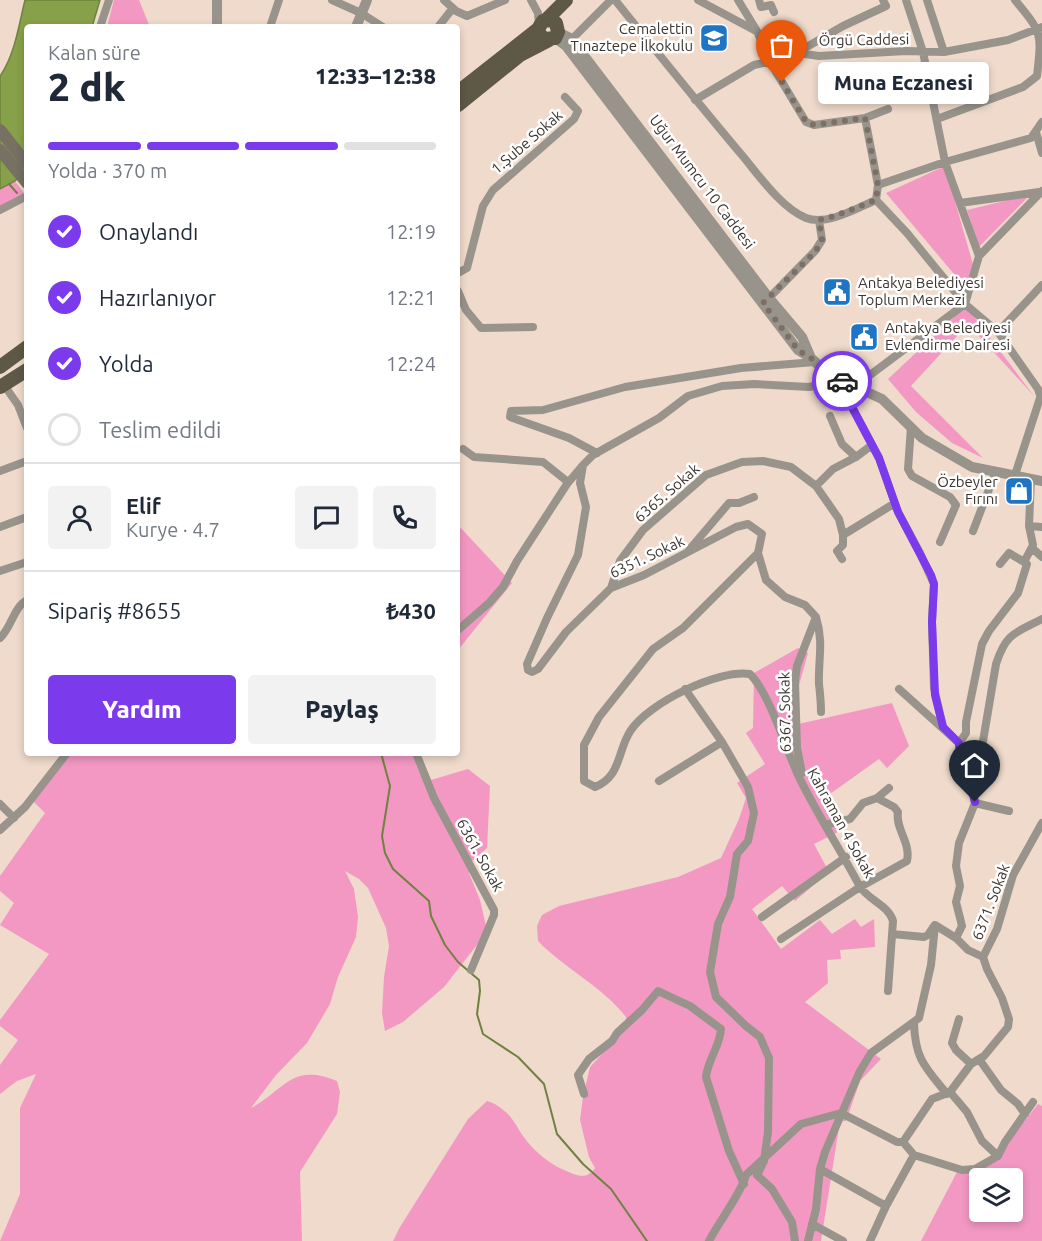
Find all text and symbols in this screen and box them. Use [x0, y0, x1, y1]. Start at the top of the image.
place label: Cemalettin Tınaztepe İlkokulu [570, 20, 693, 54]
pin [756, 20, 807, 82]
school or university icon: Cemalettin Tınaztepe İlkokulu [698, 22, 730, 54]
icon: bag [765, 29, 798, 62]
street label: Örgü Caddesi [818, 30, 910, 49]
text: Kalan süre [48, 41, 141, 64]
callout: Muna Eczanesi [818, 61, 989, 103]
text: 12:33–12:38 [315, 63, 436, 88]
text: 2 dk [48, 65, 126, 108]
text: Muna Eczanesi [834, 71, 973, 94]
street label: 1.Şube Sokak [488, 106, 566, 177]
street label: Uğur Mumcu 10 Caddesi [646, 111, 758, 252]
text: Yolda · 370 m [48, 159, 167, 182]
icon: check [48, 215, 81, 248]
text: Onaylandı [99, 219, 198, 244]
text: 12:19 [386, 220, 436, 243]
place label: Antakya Belediyesi Toplum Merkezi [858, 274, 984, 308]
public building icon: Antakya Belediyesi Toplum Merkezi [821, 276, 853, 308]
icon: check [48, 281, 81, 314]
text: Hazırlanıyor [99, 285, 216, 310]
text: 12:21 [386, 286, 436, 309]
place label: Antakya Belediyesi Evlendirme Dairesi [885, 319, 1011, 353]
public building icon: Antakya Belediyesi Evlendirme Dairesi [848, 321, 880, 353]
icon: check [48, 347, 81, 380]
text: Yolda [99, 351, 154, 376]
courier [812, 351, 872, 411]
text: 12:24 [386, 352, 436, 375]
icon: car [826, 365, 859, 398]
text: Teslim edildi [99, 417, 221, 442]
street label: 6365. Sokak [631, 460, 703, 525]
place label: Özbeyler Fırını [937, 473, 998, 507]
shop icon: Özbeyler Fırını [1003, 475, 1035, 507]
button: person [48, 486, 111, 549]
button: chat [295, 486, 358, 549]
button: phone [373, 486, 436, 549]
text: Elif [126, 493, 161, 518]
text: Kurye · 4.7 [126, 518, 220, 541]
street label: 6351. Sokak [607, 532, 687, 581]
text: Sipariş #8655 [48, 598, 181, 623]
text: ₺430 [386, 598, 436, 623]
street label: 6367. Sokak [775, 671, 794, 752]
button: Yardım [48, 675, 236, 744]
button: Paylaş [248, 675, 436, 744]
pin [949, 740, 1000, 802]
icon: home [958, 749, 991, 782]
street label: Kahraman 4 Sokak [804, 765, 879, 881]
street label: 6361. Sokak [454, 815, 508, 894]
street label: 6371. Sokak [968, 861, 1013, 942]
map controls [969, 1168, 1023, 1222]
button: layers [969, 1168, 1023, 1222]

